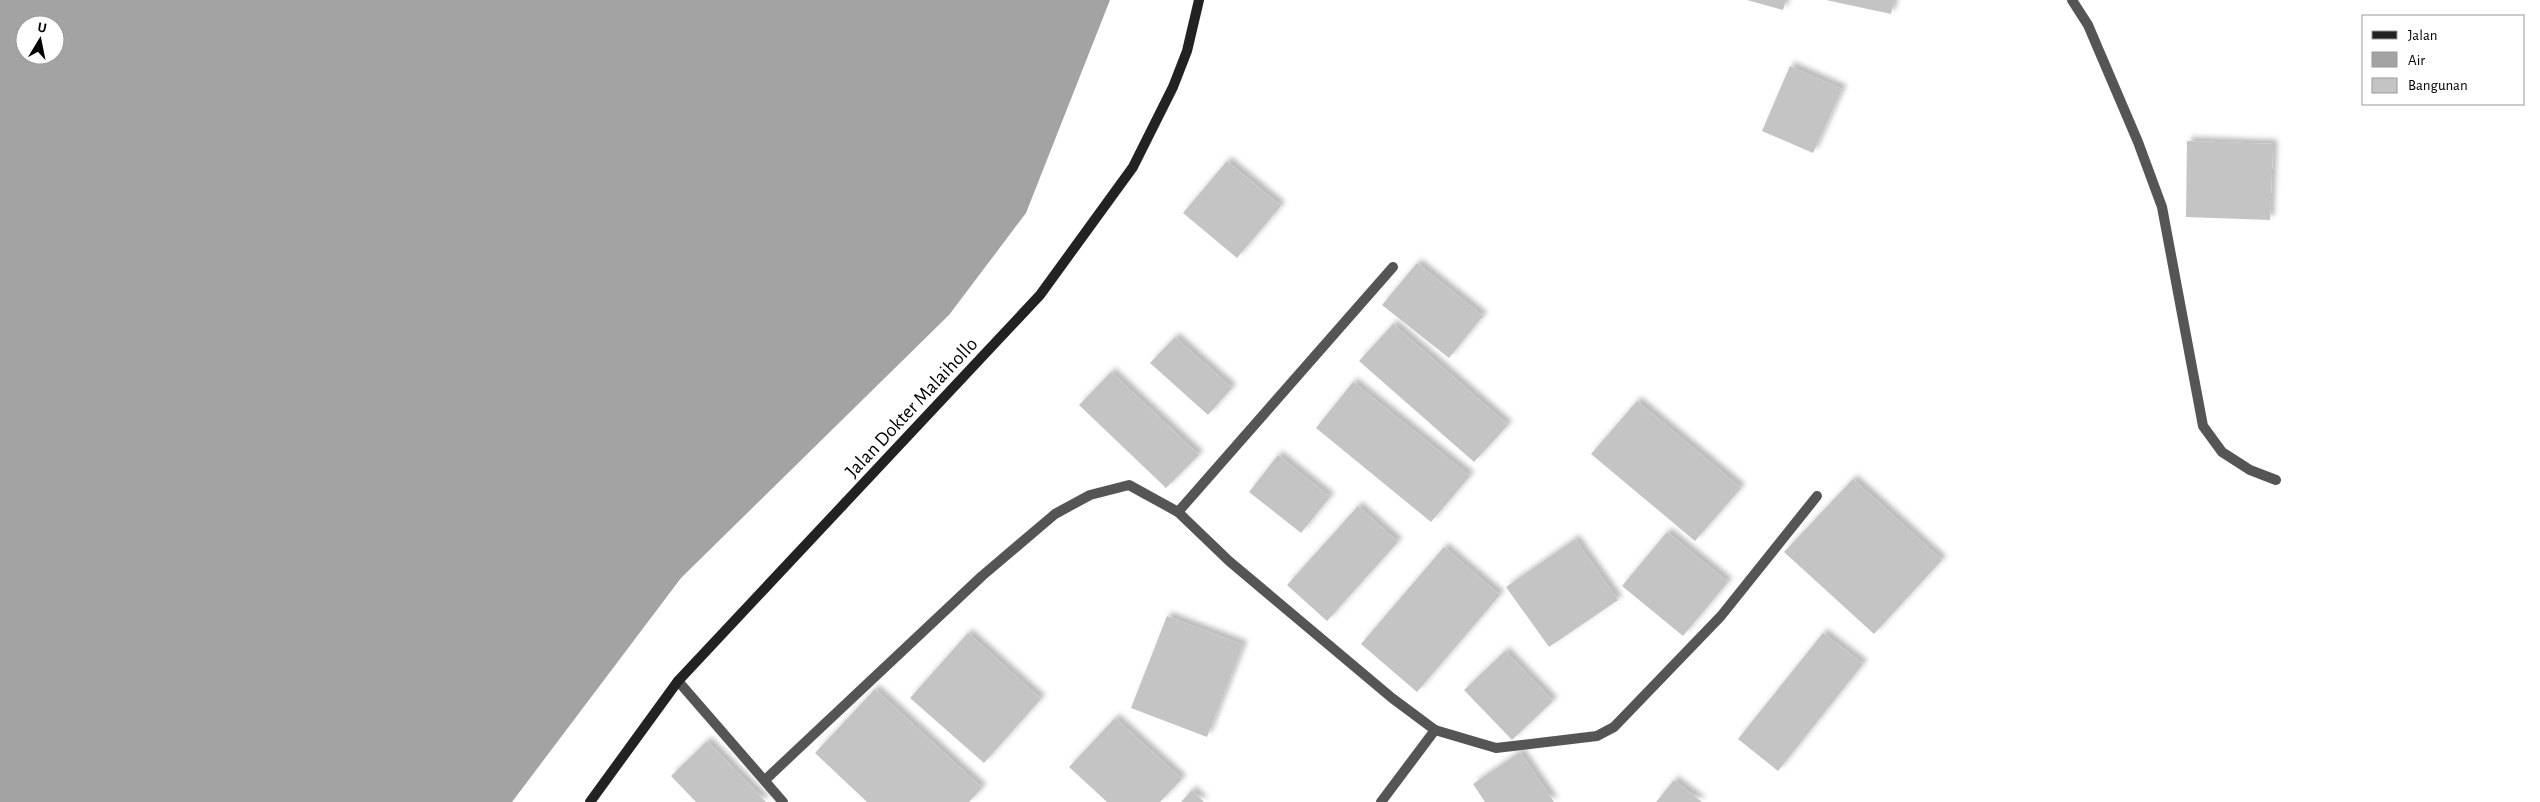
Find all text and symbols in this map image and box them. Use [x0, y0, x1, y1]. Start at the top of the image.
north arrow [15, 15, 65, 65]
legend [2362, 15, 2525, 105]
text: U [36, 21, 48, 36]
text: Jalan [2408, 28, 2438, 43]
text: Air [2408, 53, 2425, 68]
text: Bangunan [2408, 78, 2468, 93]
street label: Jalan Dokter Malaihollo [842, 334, 982, 482]

